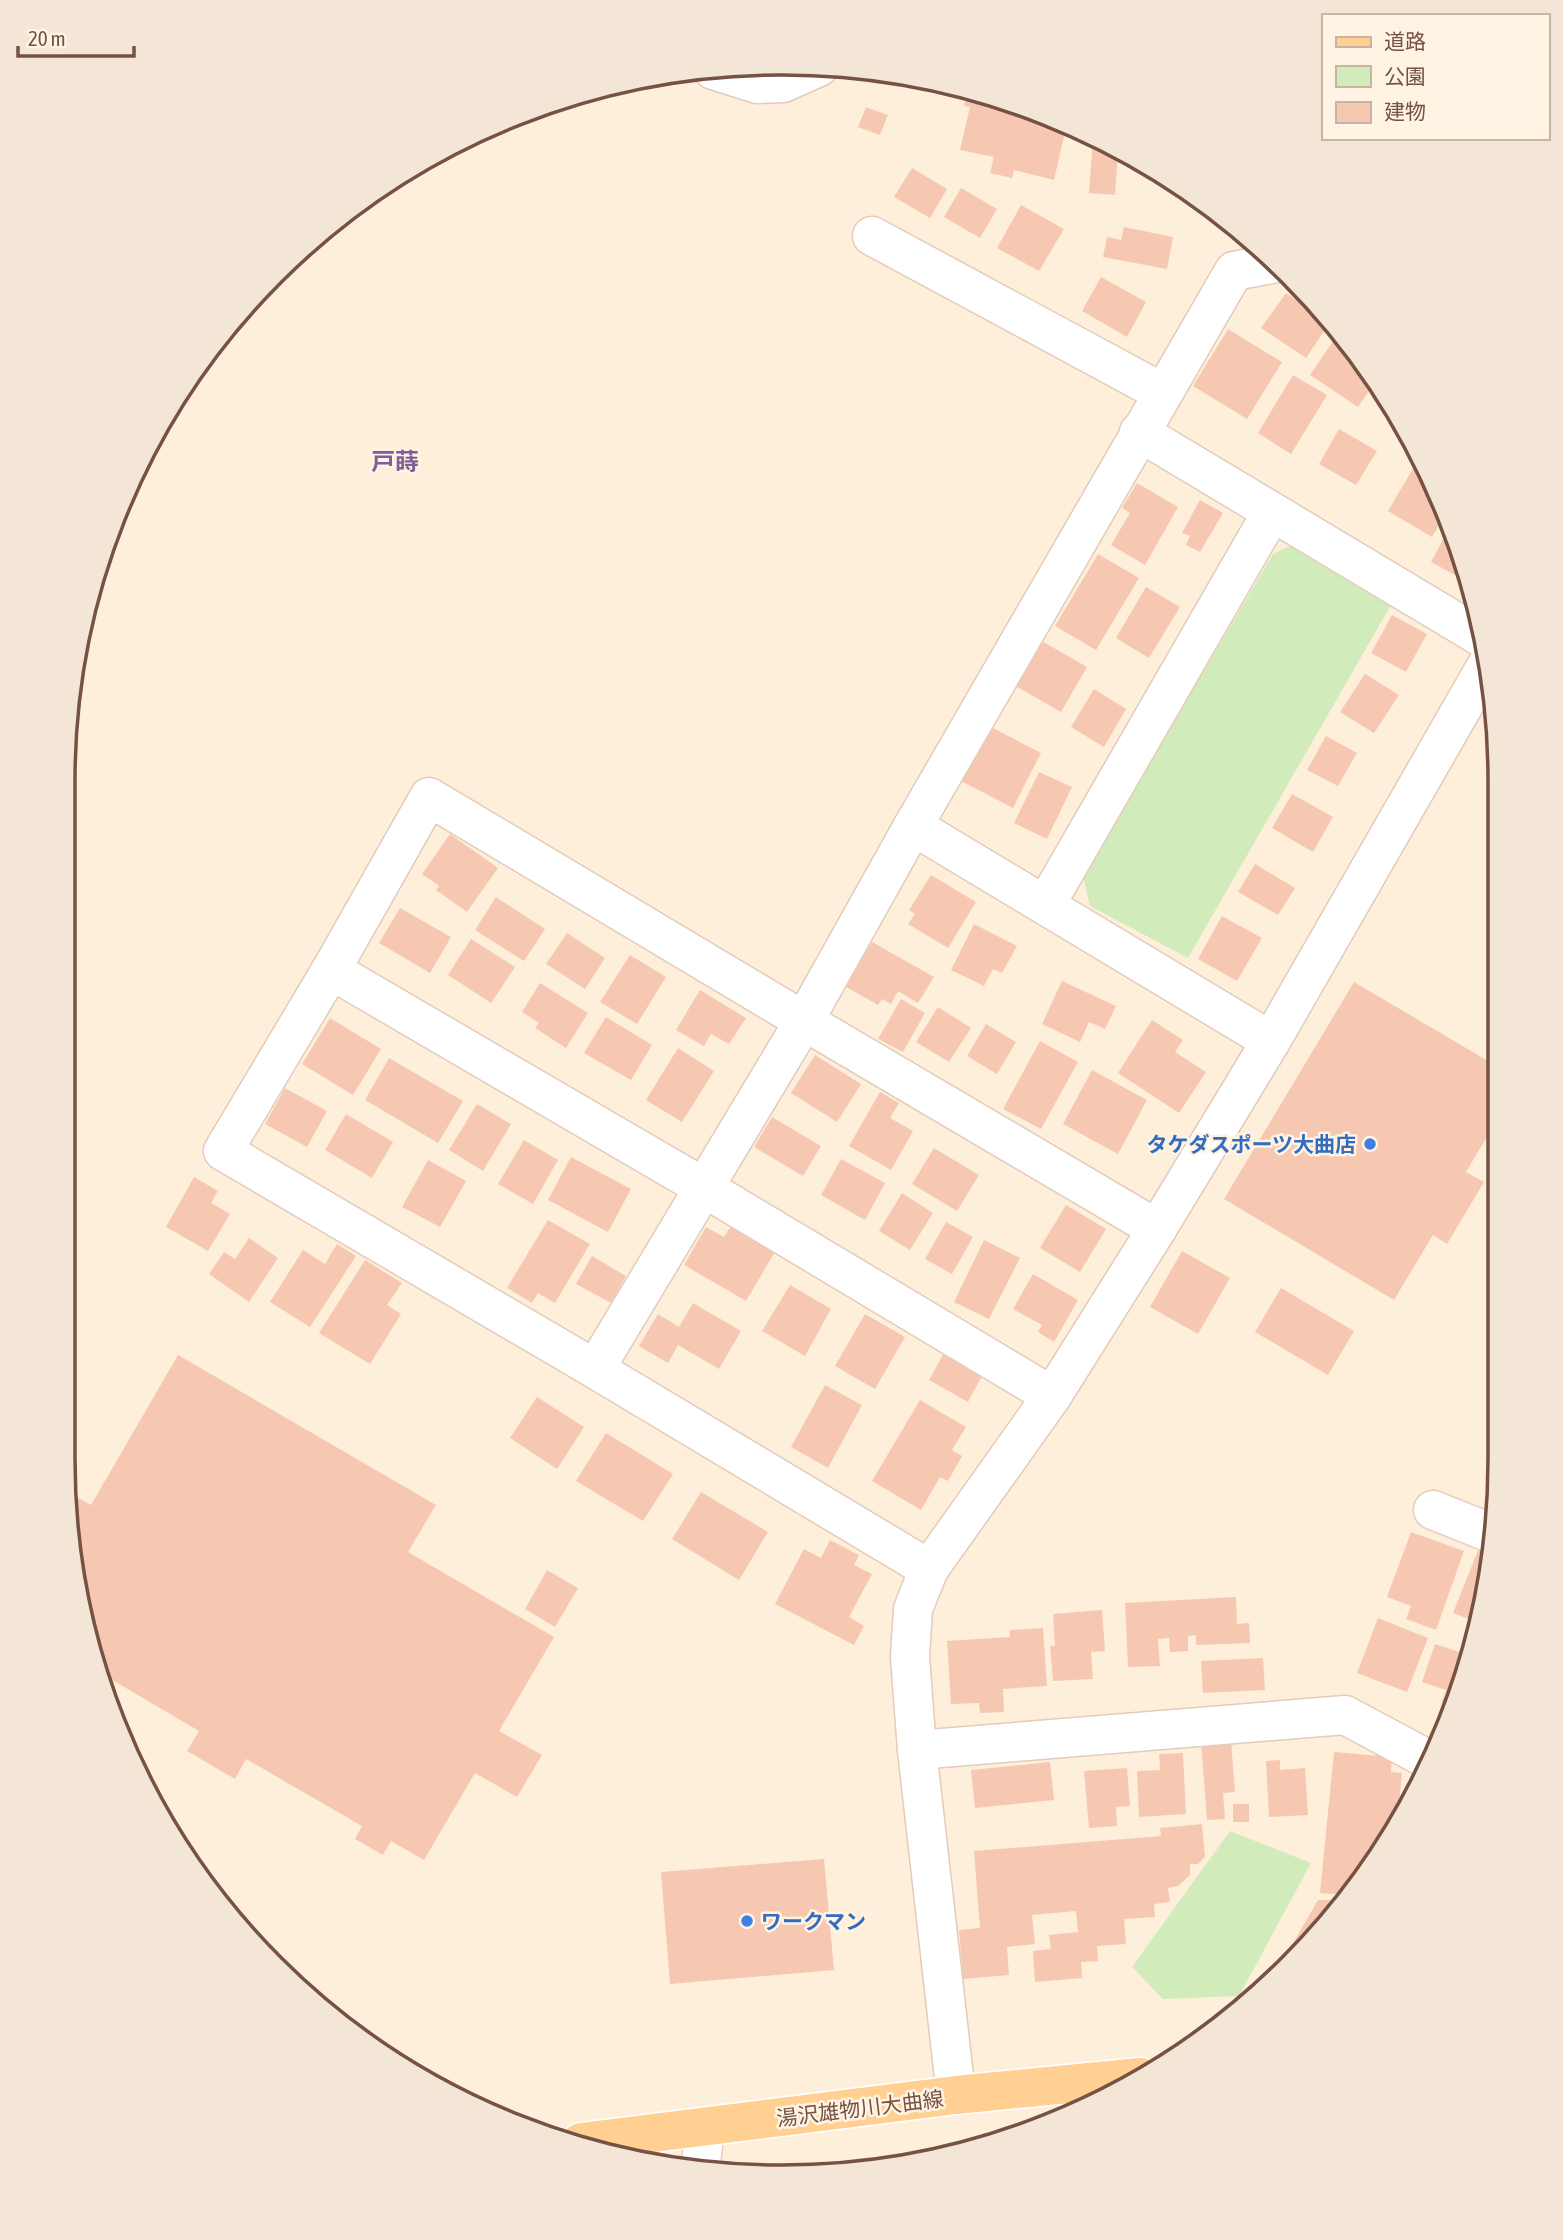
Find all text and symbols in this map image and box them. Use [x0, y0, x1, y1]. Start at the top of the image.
scale bar [18, 14, 133, 58]
legend [1322, 14, 1549, 140]
text: 20 m [28, 26, 66, 50]
text: 道路 [1384, 29, 1426, 53]
text: 公園 [1384, 64, 1426, 88]
text: 建物 [1384, 99, 1426, 123]
district label: 戸蒔 [371, 448, 419, 475]
place label: タケダスポーツ大曲店 [1146, 1132, 1356, 1156]
marker: タケダスポーツ大曲店 [1362, 1136, 1378, 1152]
place label: ワークマン [761, 1909, 866, 1933]
marker: ワークマン [739, 1913, 755, 1929]
street label: 湯沢雄物川大曲線 [775, 2086, 945, 2130]

